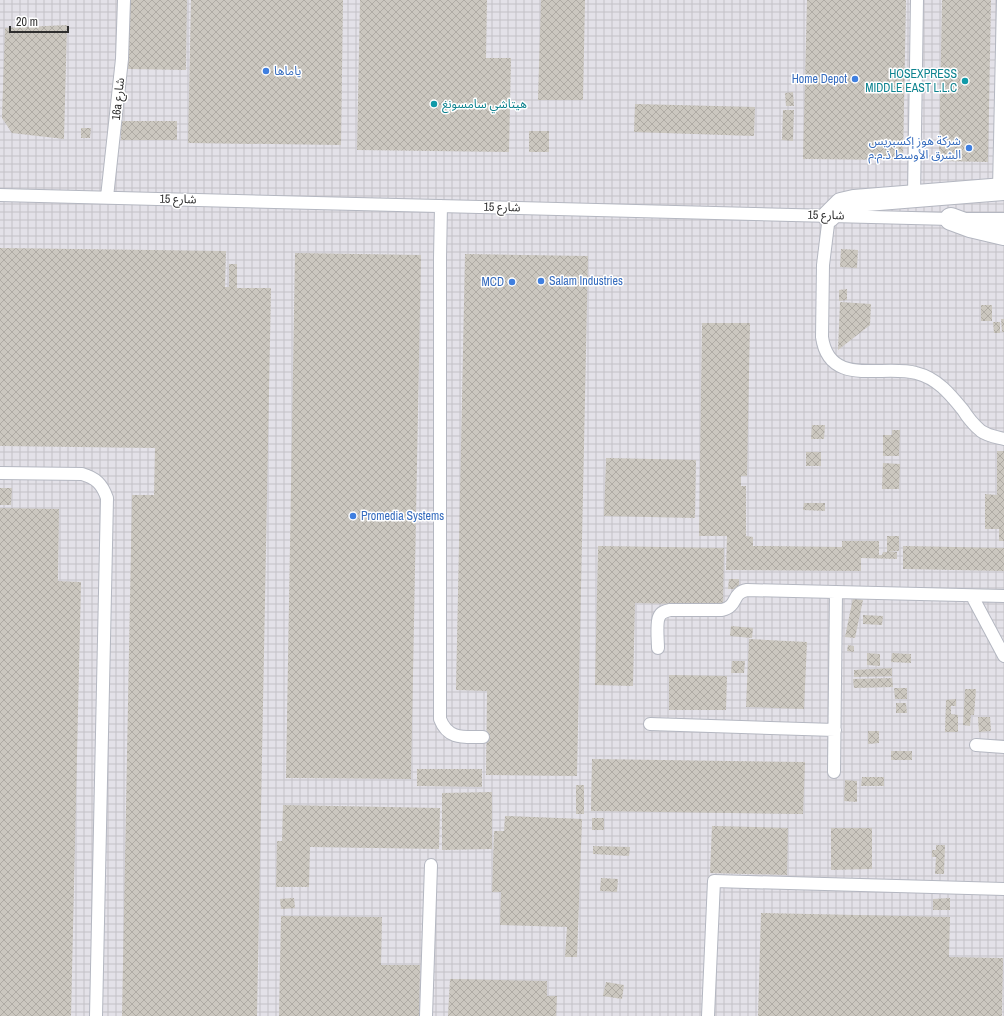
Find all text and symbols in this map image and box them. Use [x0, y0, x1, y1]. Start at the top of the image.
scale bar [10, 8, 68, 34]
text: 20 m [16, 14, 38, 30]
place label: ياماها [274, 63, 301, 79]
marker: ياماها [261, 66, 271, 76]
place label: HOSEXPRESS MIDDLE EAST L.L.C [865, 66, 957, 96]
place label: Home Depot [792, 71, 847, 87]
marker: Home Depot [850, 74, 860, 84]
marker: HOSEXPRESS MIDDLE EAST L.L.C [960, 76, 970, 86]
street label: 16a شارع [108, 77, 129, 121]
place label: هيتاشي سامسونغ [442, 96, 527, 114]
marker: هيتاشي سامسونغ [429, 99, 439, 109]
place label: شركة هوز إكسبريس الشرق الأوسط ذ.م.م [868, 133, 961, 164]
marker: شركة هوز إكسبريس الشرق الأوسط ذ.م.م [964, 143, 974, 153]
street label: شارع 15 [159, 191, 197, 208]
street label: شارع 15 [483, 199, 521, 216]
street label: شارع 15 [807, 207, 845, 224]
place label: Salam Industries [549, 273, 623, 289]
place label: MCD [482, 274, 504, 290]
marker: Salam Industries [536, 276, 546, 286]
marker: MCD [507, 277, 517, 287]
place label: Promedia Systems [361, 508, 444, 524]
marker: Promedia Systems [348, 511, 358, 521]

